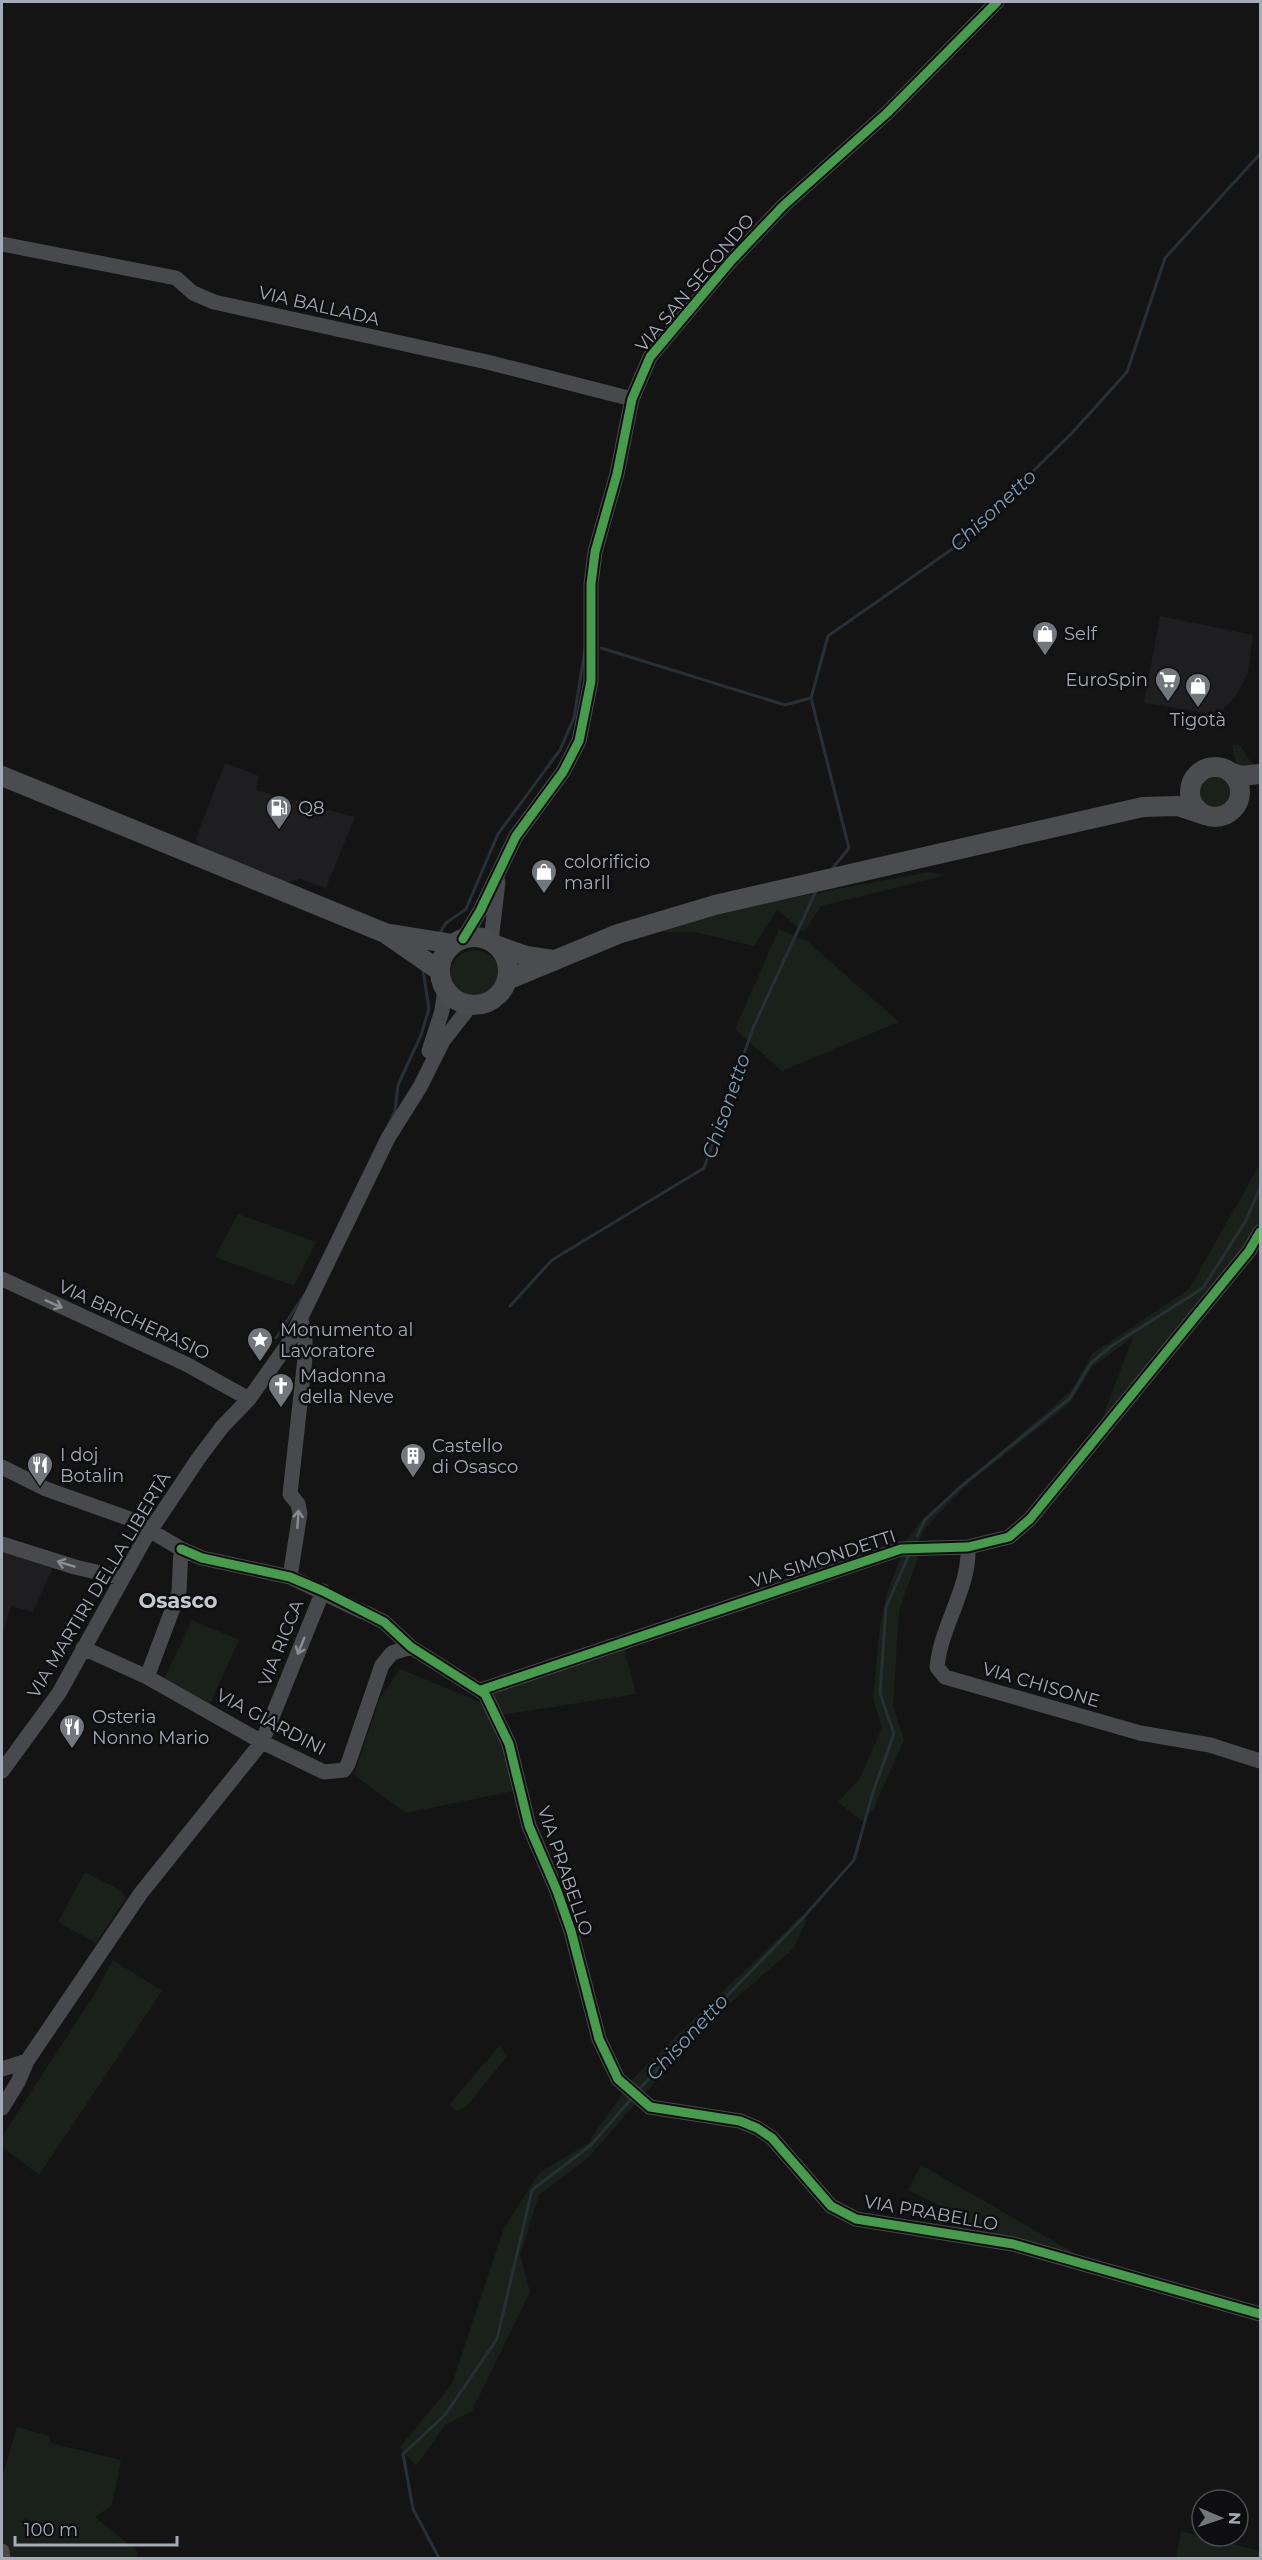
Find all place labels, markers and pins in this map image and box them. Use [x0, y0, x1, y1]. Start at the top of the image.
shop icon: Self [1030, 619, 1060, 657]
place label: Self [1064, 623, 1098, 645]
supermarket icon: EuroSpin [1153, 665, 1183, 703]
place label: EuroSpin [1065, 669, 1148, 691]
shop icon: Tigotà [1183, 671, 1213, 709]
place label: Tigotà [1170, 709, 1226, 731]
fuel station icon: Q8 [264, 793, 294, 831]
place label: Q8 [298, 797, 325, 819]
place label: colorificio marll [564, 851, 650, 894]
shop icon: colorificio marll [529, 857, 559, 895]
place label: Monumento al Lavoratore [280, 1319, 413, 1362]
place icon: Monumento al Lavoratore [245, 1325, 275, 1363]
place label: Madonna della Neve [300, 1365, 394, 1408]
church icon: Madonna della Neve [266, 1371, 296, 1409]
place label: Castello di Osasco [432, 1435, 518, 1478]
building icon: Castello di Osasco [398, 1441, 428, 1479]
place label: I doj Botalin [60, 1444, 124, 1487]
restaurant icon: I doj Botalin [25, 1450, 55, 1488]
place label: Osteria Nonno Mario [92, 1706, 209, 1749]
restaurant icon: Osteria Nonno Mario [57, 1712, 87, 1750]

